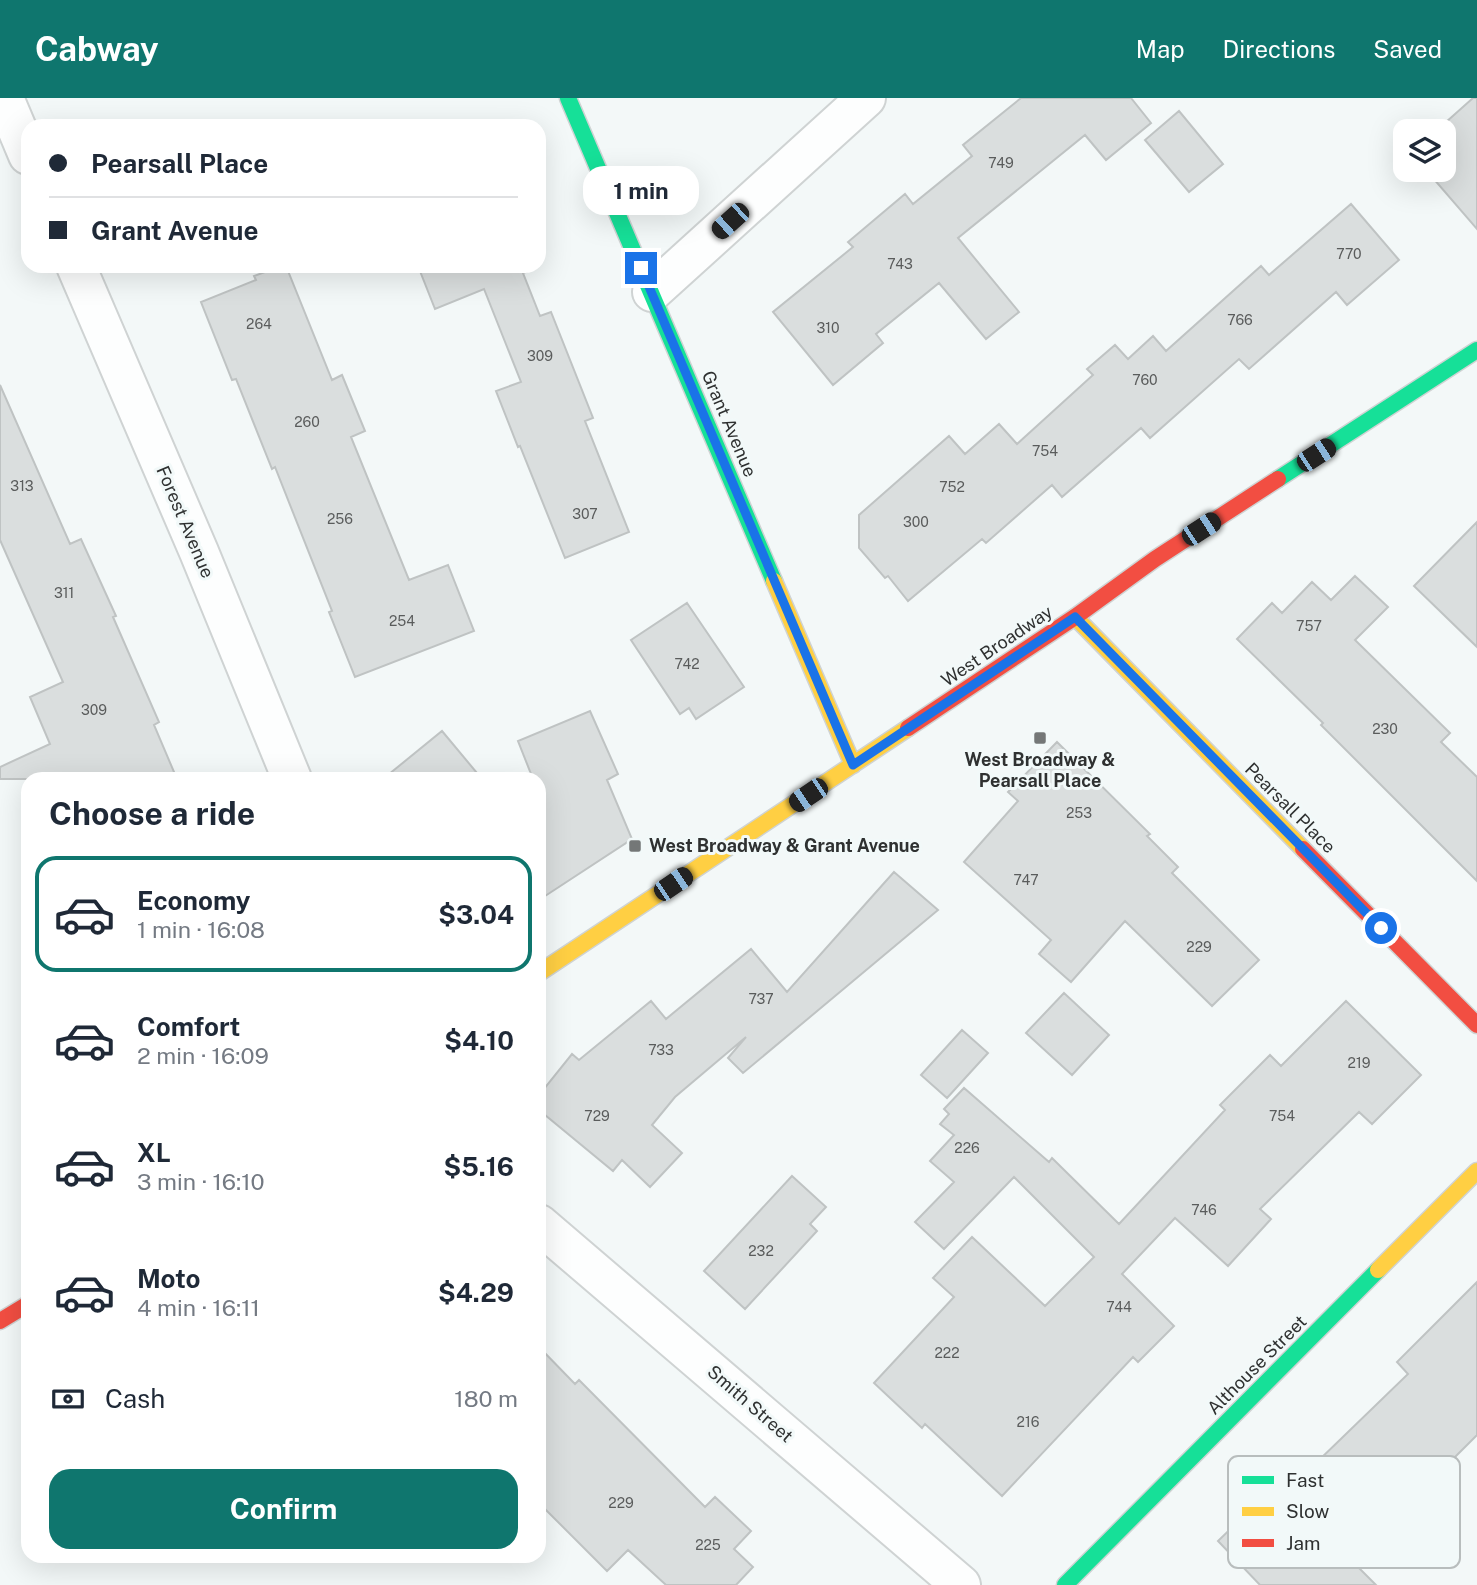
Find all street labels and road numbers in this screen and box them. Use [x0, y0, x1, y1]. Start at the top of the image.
street label: Grant Avenue [698, 368, 761, 480]
street label: Forest Avenue [152, 463, 219, 581]
street label: West Broadway [937, 600, 1057, 691]
street label: Pearsall Place [1241, 758, 1340, 857]
street label: Althouse Street [1203, 1311, 1311, 1419]
street label: Smith Street [703, 1361, 797, 1446]

